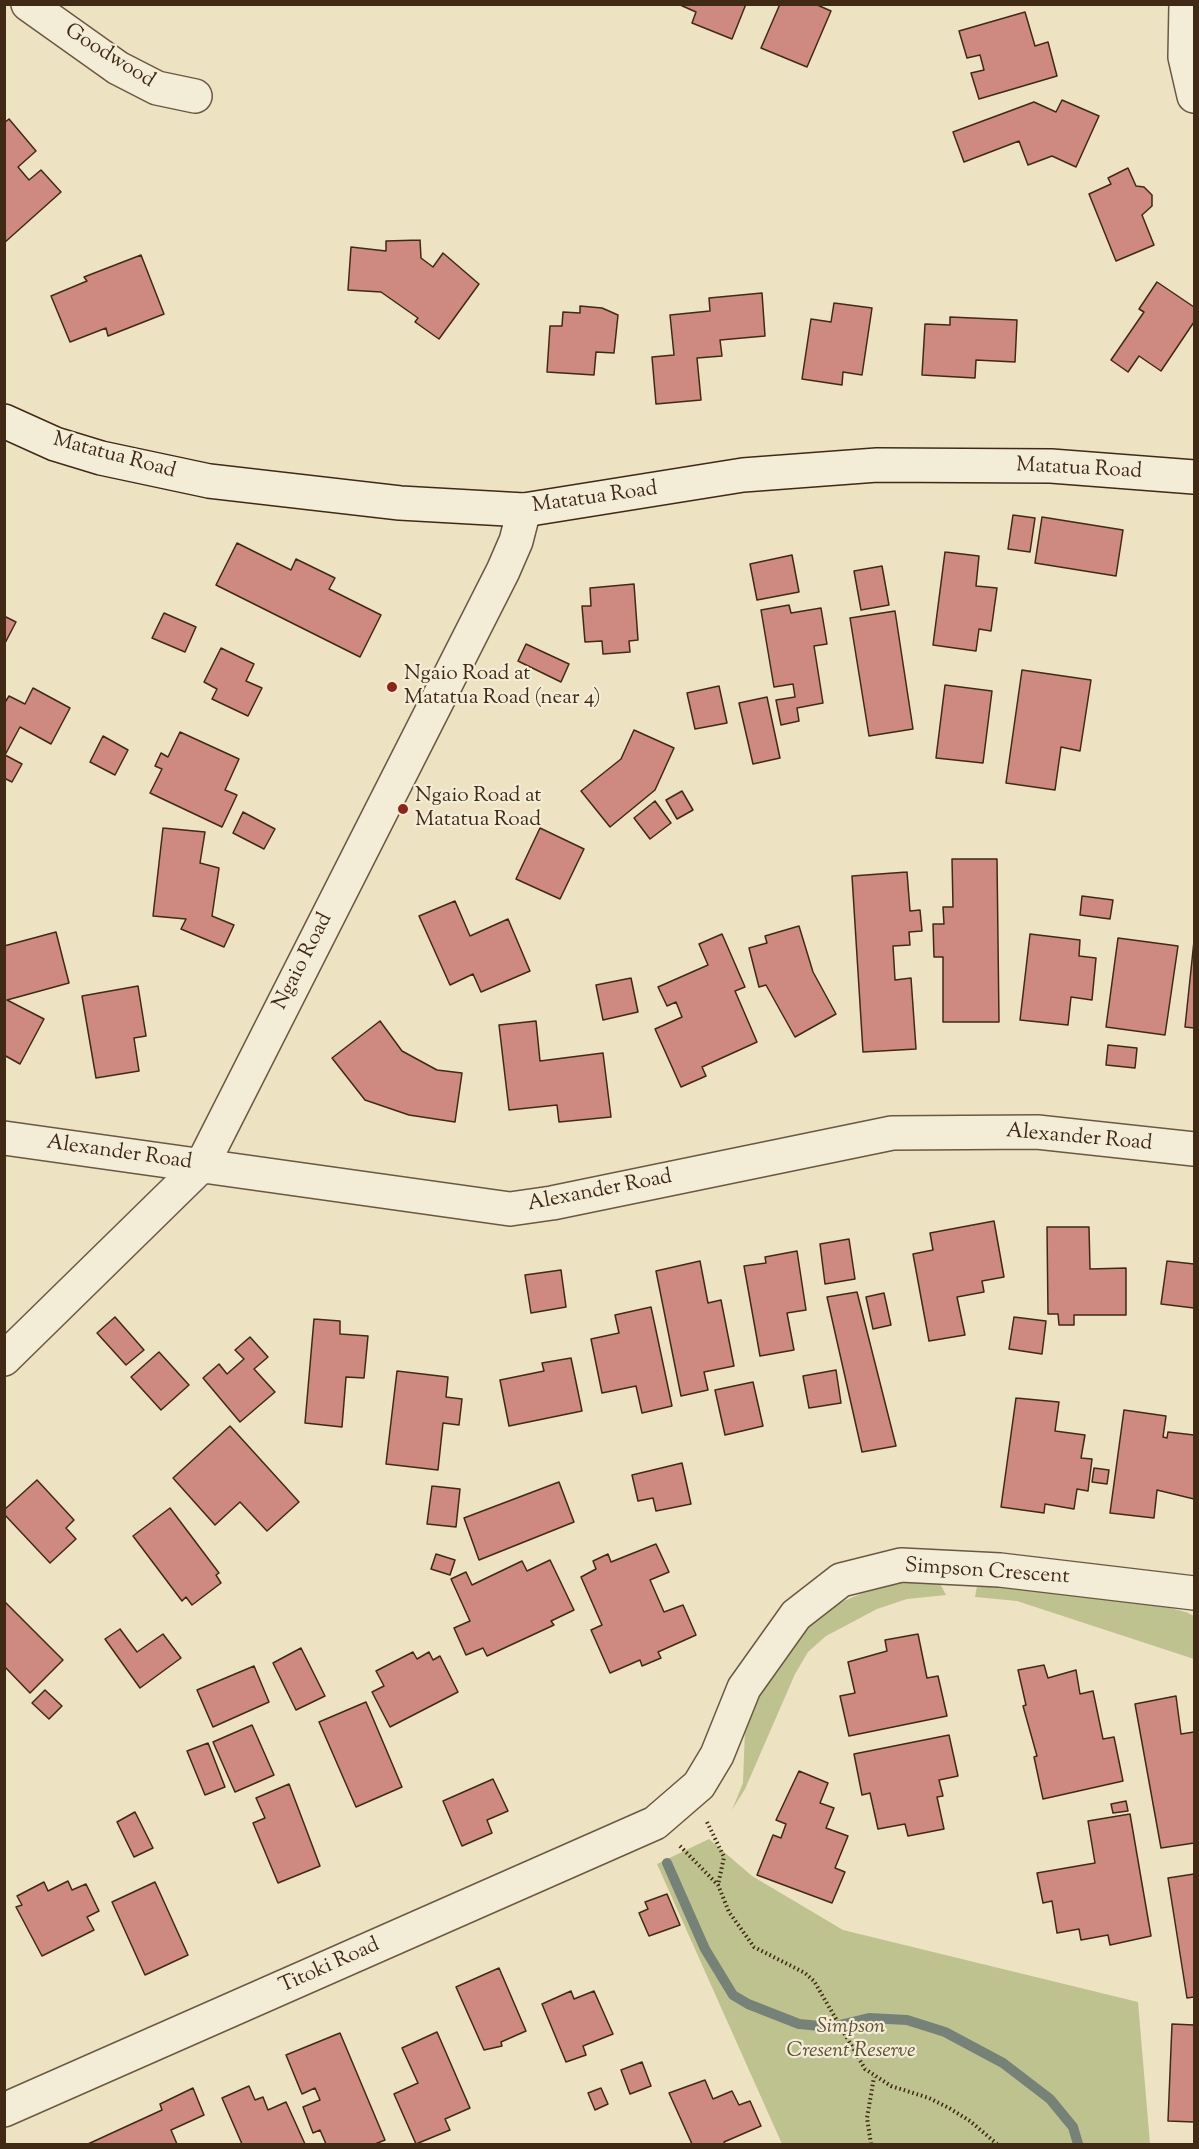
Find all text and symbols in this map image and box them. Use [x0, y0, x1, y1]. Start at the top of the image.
street label: Goodwood [59, 19, 159, 95]
street label: Matatua Road [50, 429, 178, 485]
street label: Matatua Road [1015, 454, 1143, 486]
street label: Matatua Road [531, 478, 659, 520]
place label: Ngaio Road at Matatua Road (near 4) [404, 662, 600, 712]
marker: Ngaio Road at Matatua Road (near 4) [385, 680, 399, 694]
place label: Ngaio Road at Matatua Road [415, 784, 542, 834]
marker: Ngaio Road at Matatua Road [396, 802, 410, 816]
street label: Ngaio Road [269, 909, 339, 1015]
street label: Alexander Road [1005, 1120, 1153, 1158]
street label: Alexander Road [45, 1131, 193, 1177]
street label: Alexander Road [526, 1166, 674, 1218]
street label: Simpson Crescent [904, 1555, 1070, 1591]
street label: Titoki Road [276, 1934, 384, 2000]
park label: Simpson Cresent Reserve [787, 2015, 915, 2065]

